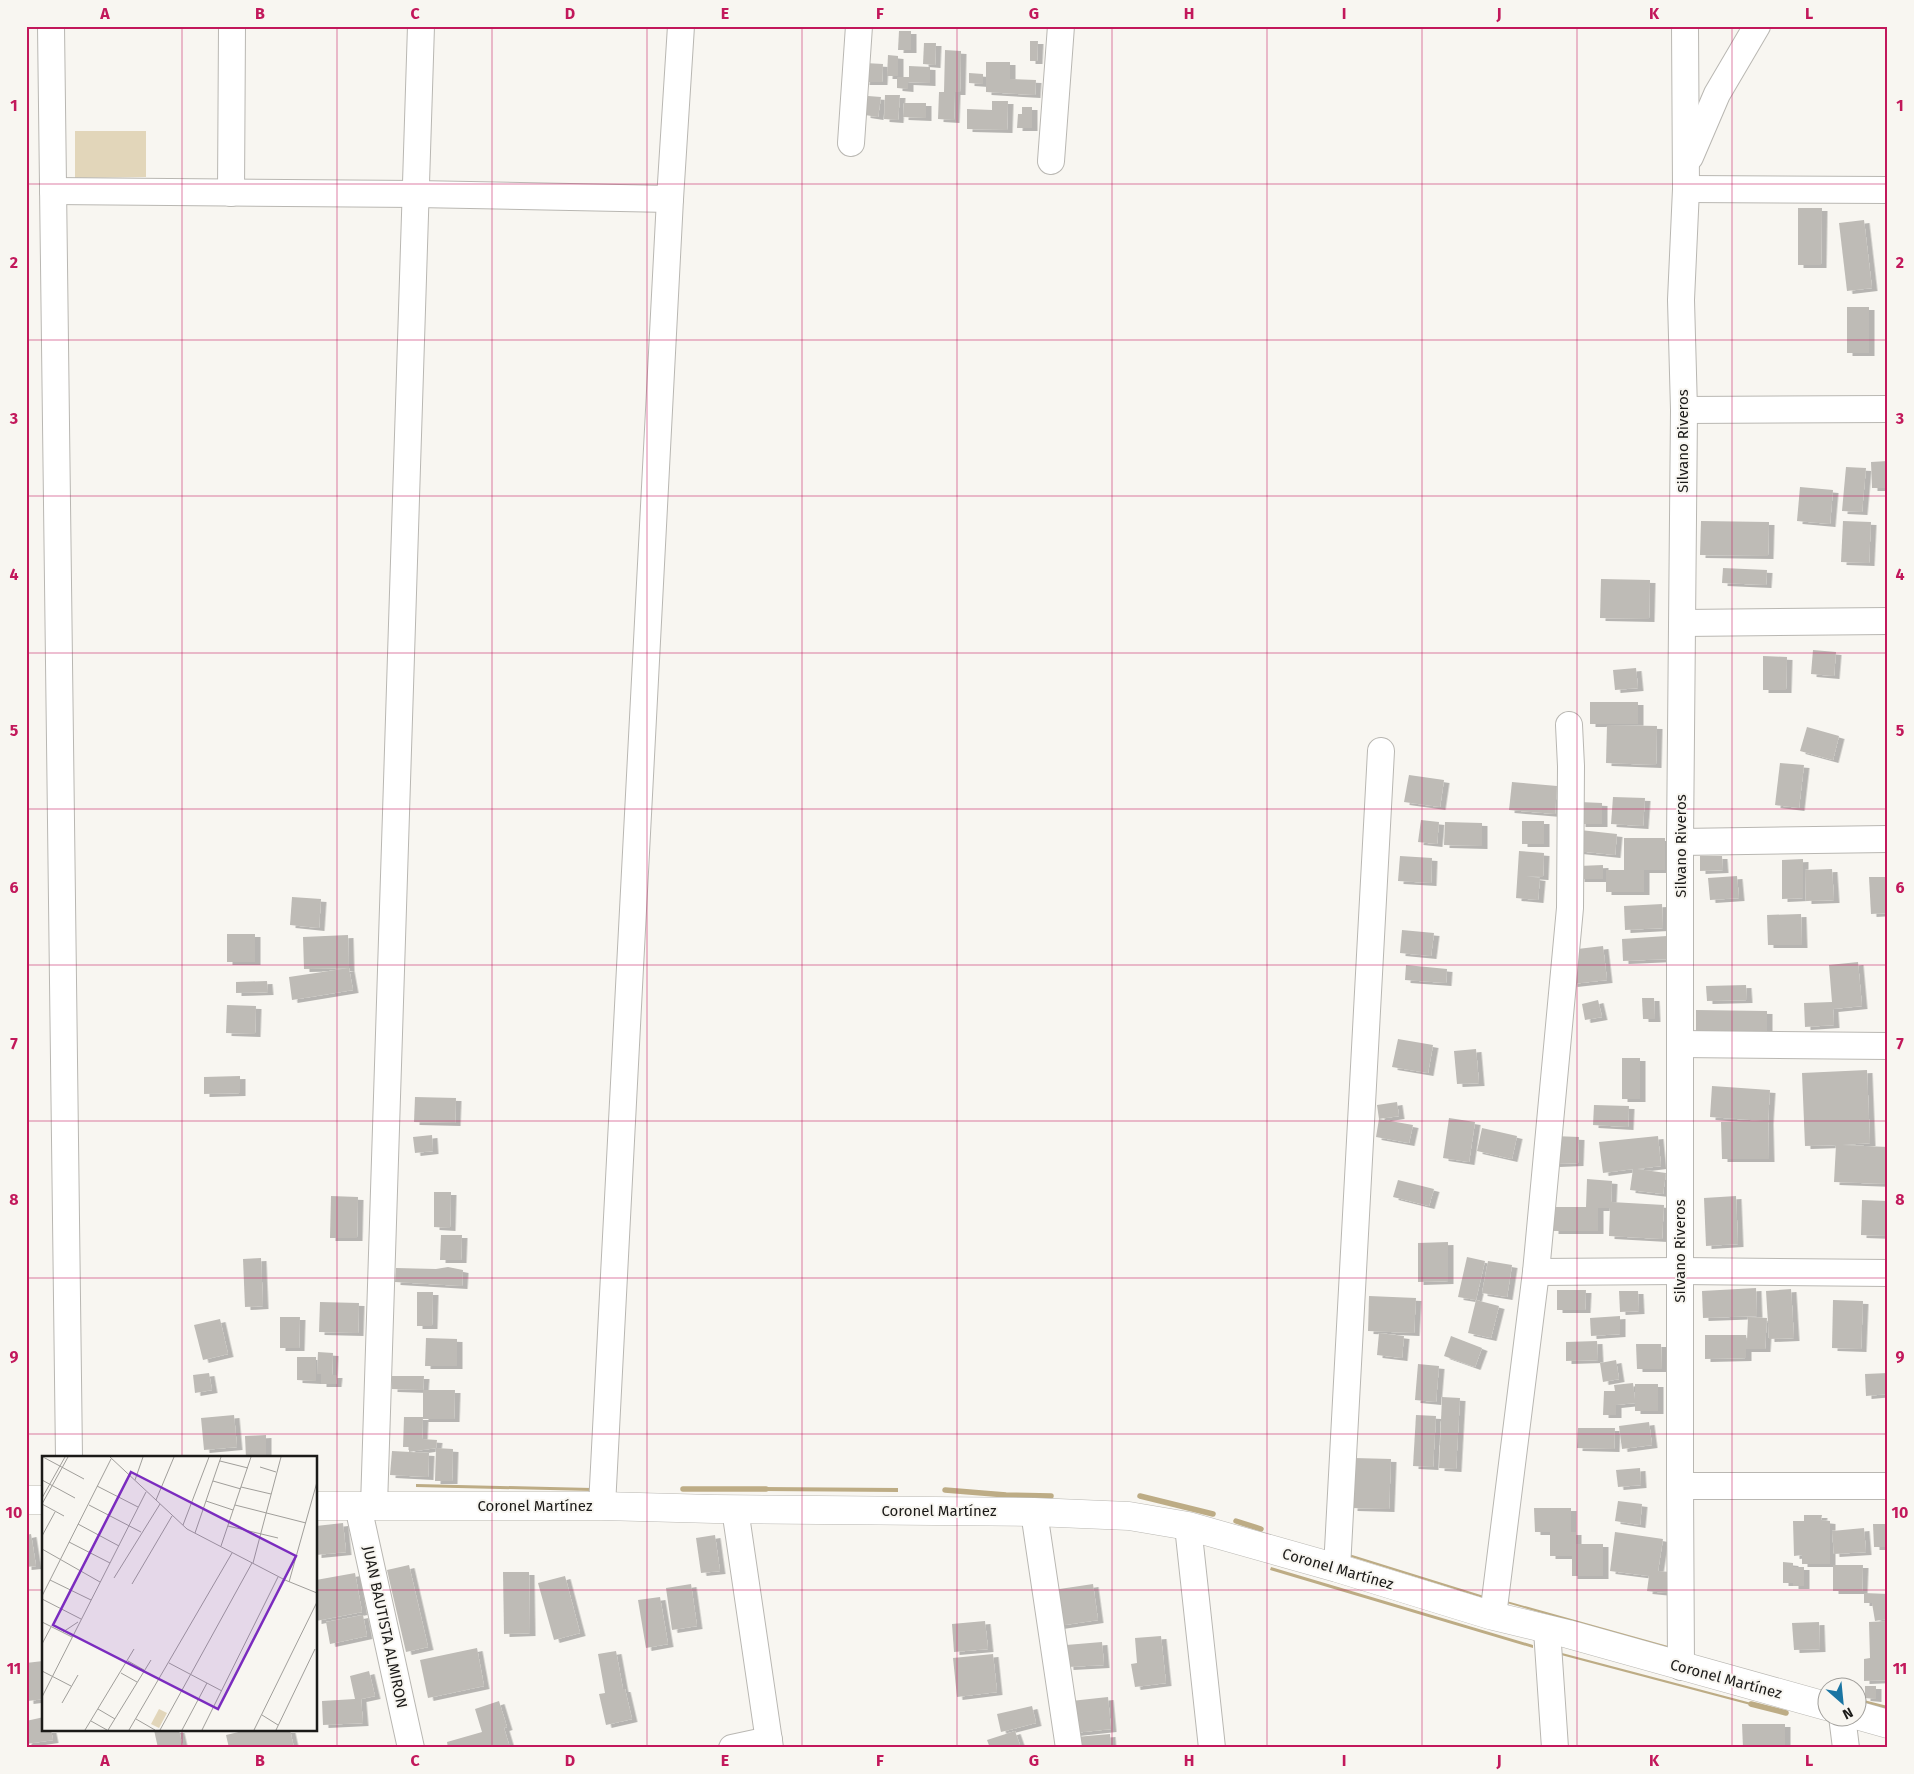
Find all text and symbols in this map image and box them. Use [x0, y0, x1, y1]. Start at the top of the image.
text: A [99, 4, 110, 23]
text: B [255, 4, 265, 23]
text: C [410, 4, 420, 23]
text: D [565, 4, 575, 23]
text: E [721, 4, 729, 23]
text: F [876, 4, 884, 23]
text: G [1029, 4, 1039, 23]
text: H [1184, 4, 1194, 23]
text: I [1342, 4, 1346, 23]
text: J [1495, 4, 1502, 23]
text: K [1649, 4, 1660, 23]
text: L [1805, 4, 1813, 23]
text: 1 [10, 96, 18, 115]
text: 1 [1896, 96, 1904, 115]
text: 2 [10, 253, 18, 272]
text: 2 [1896, 253, 1904, 272]
street label: Silvano Riveros [1674, 389, 1692, 493]
text: 3 [9, 409, 18, 428]
text: 3 [1895, 409, 1904, 428]
text: 4 [9, 565, 19, 584]
text: 4 [1895, 565, 1905, 584]
text: 5 [10, 721, 19, 740]
text: 5 [1896, 721, 1905, 740]
street label: Silvano Riveros [1672, 794, 1690, 898]
text: 6 [9, 878, 19, 897]
text: 6 [1895, 878, 1905, 897]
text: 7 [10, 1034, 18, 1053]
text: 7 [1896, 1034, 1904, 1053]
text: 8 [9, 1190, 19, 1209]
text: 8 [1895, 1190, 1905, 1209]
street label: Silvano Riveros [1671, 1199, 1689, 1303]
text: 9 [10, 1347, 19, 1366]
text: 9 [1896, 1347, 1905, 1366]
inset map [42, 1456, 318, 1732]
street label: Coronel Martínez [478, 1497, 593, 1515]
street label: Coronel Martínez [882, 1502, 997, 1520]
text: 10 [6, 1503, 22, 1522]
text: 10 [1892, 1503, 1908, 1522]
street label: JUAN BAUTISTA ALMIRON [359, 1544, 411, 1710]
street label: Coronel Martínez [1280, 1545, 1396, 1594]
street label: Coronel Martínez [1668, 1655, 1784, 1703]
text: 11 [7, 1659, 21, 1678]
text: 11 [1893, 1659, 1907, 1678]
north arrow [1816, 1676, 1866, 1726]
text: N [1840, 1703, 1856, 1723]
text: A [99, 1751, 110, 1770]
text: B [255, 1751, 265, 1770]
text: C [410, 1751, 420, 1770]
text: D [565, 1751, 575, 1770]
text: E [721, 1751, 729, 1770]
text: F [876, 1751, 884, 1770]
text: G [1029, 1751, 1039, 1770]
text: H [1184, 1751, 1194, 1770]
text: I [1342, 1751, 1346, 1770]
text: J [1495, 1751, 1502, 1770]
text: K [1649, 1751, 1660, 1770]
text: L [1805, 1751, 1813, 1770]

